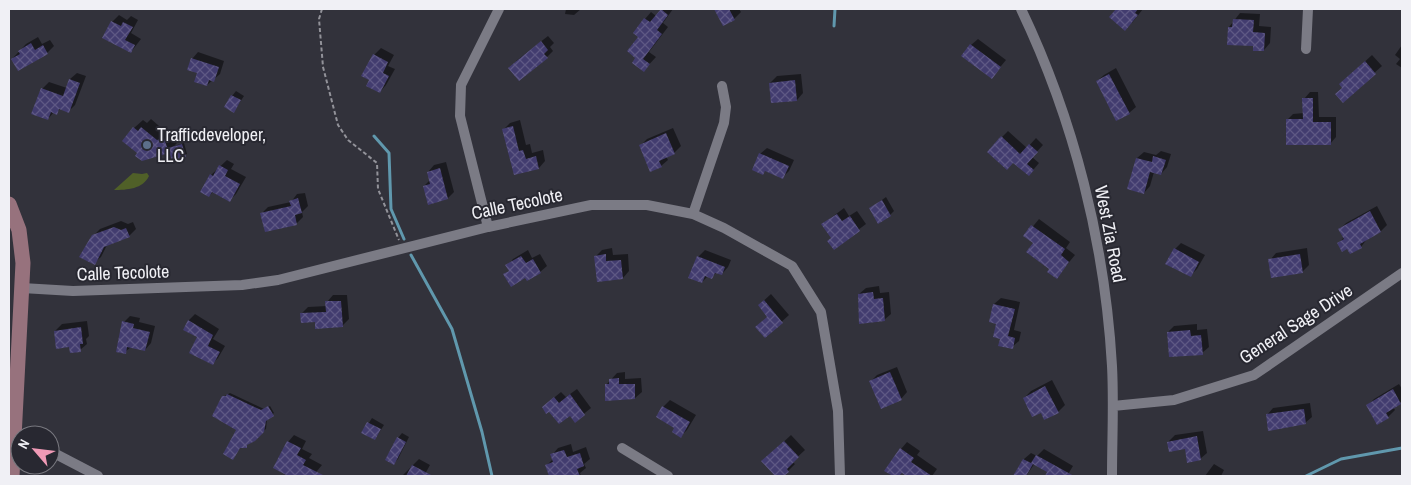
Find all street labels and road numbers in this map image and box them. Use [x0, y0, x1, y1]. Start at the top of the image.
street label: Calle Tecolote [469, 182, 565, 225]
street label: West Zia Road [1089, 183, 1132, 284]
street label: Calle Tecolote [76, 258, 170, 287]
street label: General Sage Drive [1234, 278, 1357, 370]

